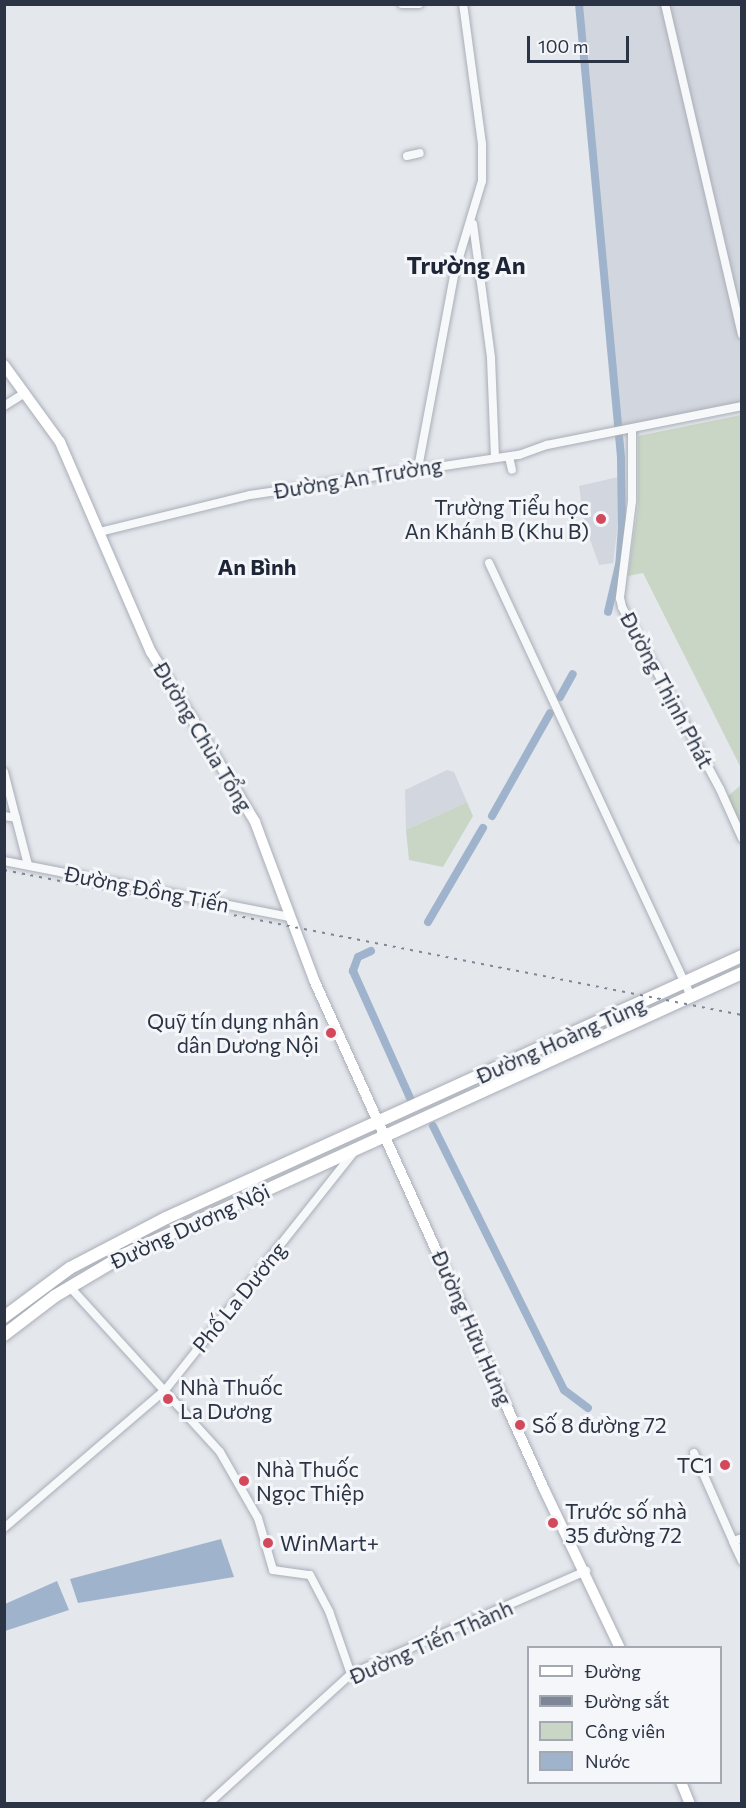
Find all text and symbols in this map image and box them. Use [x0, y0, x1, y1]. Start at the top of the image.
scale bar [530, 24, 632, 62]
text: 100 m [538, 35, 588, 57]
district label: Trường An [406, 251, 526, 279]
street label: Đường An Trường [272, 452, 444, 504]
place label: Trường Tiểu học An Khánh B (Khu B) [405, 494, 589, 544]
marker: Trường Tiểu học An Khánh B (Khu B) [594, 512, 608, 526]
district label: An Bình [218, 554, 296, 580]
street label: Đường Thịnh Phát [615, 608, 719, 772]
street label: Đường Chùa Tổng [148, 657, 258, 817]
street label: Đường Đồng Tiến [63, 861, 231, 917]
street label: Đường Hoàng Tùng [472, 991, 650, 1089]
place label: Quỹ tín dụng nhân dân Dương Nội [147, 1008, 319, 1058]
marker: Quỹ tín dụng nhân dân Dương Nội [324, 1026, 338, 1040]
street label: Đường Dương Nội [106, 1178, 274, 1274]
street label: Phố La Dương [187, 1237, 291, 1357]
street label: Đường Hữu Hưng [427, 1247, 517, 1409]
place label: Nhà Thuốc La Dương [180, 1374, 283, 1424]
marker: Nhà Thuốc La Dương [161, 1392, 175, 1406]
place label: Số 8 đường 72 [532, 1412, 667, 1438]
marker: Số 8 đường 72 [513, 1418, 527, 1432]
place label: TC1 [677, 1452, 713, 1478]
place label: Nhà Thuốc Ngọc Thiệp [256, 1456, 364, 1506]
marker: TC1 [718, 1458, 732, 1472]
marker: Nhà Thuốc Ngọc Thiệp [237, 1474, 251, 1488]
place label: Trước số nhà 35 đường 72 [565, 1498, 687, 1548]
marker: Trước số nhà 35 đường 72 [546, 1516, 560, 1530]
place label: WinMart+ [280, 1530, 379, 1556]
marker: WinMart+ [261, 1536, 275, 1550]
street label: Đường Tiến Thành [346, 1595, 516, 1689]
legend [527, 1646, 722, 1784]
text: Đường [585, 1660, 641, 1682]
text: Đường sắt [585, 1690, 669, 1712]
text: Công viên [585, 1720, 665, 1742]
text: Nước [585, 1750, 630, 1772]

